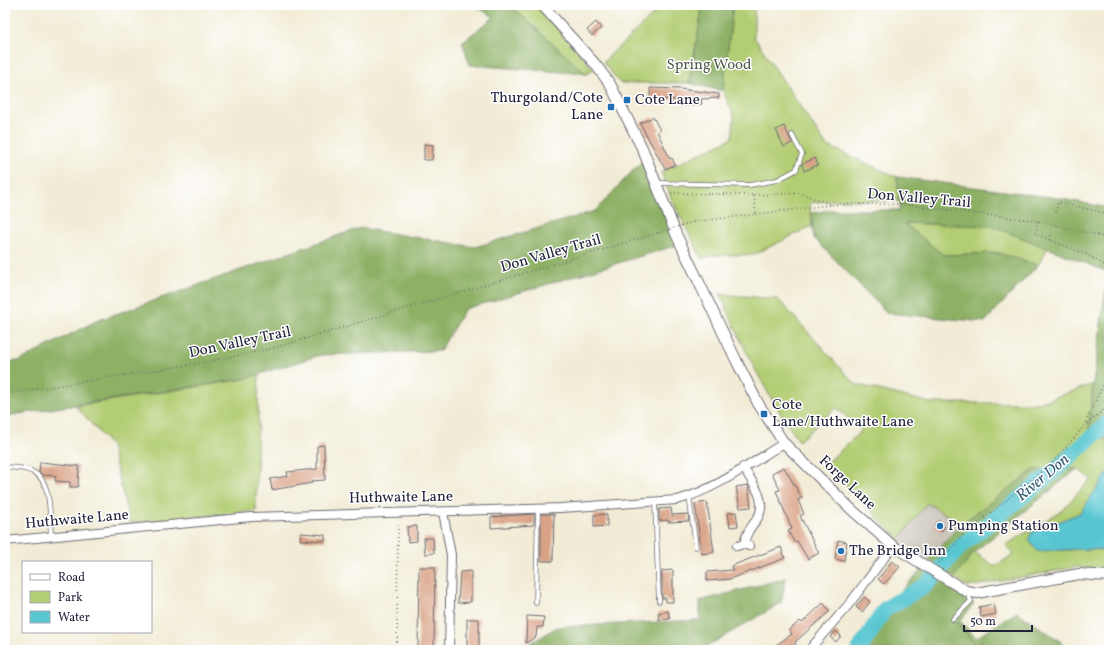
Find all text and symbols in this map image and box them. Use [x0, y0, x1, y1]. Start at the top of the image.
park label: Spring Wood [666, 55, 752, 76]
place label: Thurgoland/Cote Lane [490, 88, 603, 126]
place label: Cote Lane [635, 90, 700, 111]
marker: Cote Lane [622, 95, 632, 105]
marker: Thurgoland/Cote Lane [606, 102, 616, 112]
street label: Don Valley Trail [866, 184, 972, 214]
street label: Don Valley Trail [498, 230, 604, 278]
street label: Don Valley Trail [187, 322, 293, 364]
place label: Cote Lane/Huthwaite Lane [772, 395, 914, 433]
marker: Cote Lane/Huthwaite Lane [759, 409, 769, 419]
water label: River Don [1012, 449, 1074, 507]
street label: Forge Lane [814, 451, 880, 515]
street label: Huthwaite Lane [349, 487, 453, 509]
street label: Huthwaite Lane [24, 505, 130, 535]
place label: Pumping Station [948, 516, 1059, 537]
marker: Pumping Station [935, 521, 945, 531]
place label: The Bridge Inn [849, 541, 946, 562]
marker: The Bridge Inn [836, 546, 846, 556]
legend [22, 561, 152, 633]
text: Road [58, 570, 85, 586]
text: Park [58, 590, 83, 606]
scale bar [964, 607, 1032, 633]
text: Water [58, 610, 90, 626]
text: 50 m [970, 614, 996, 630]

